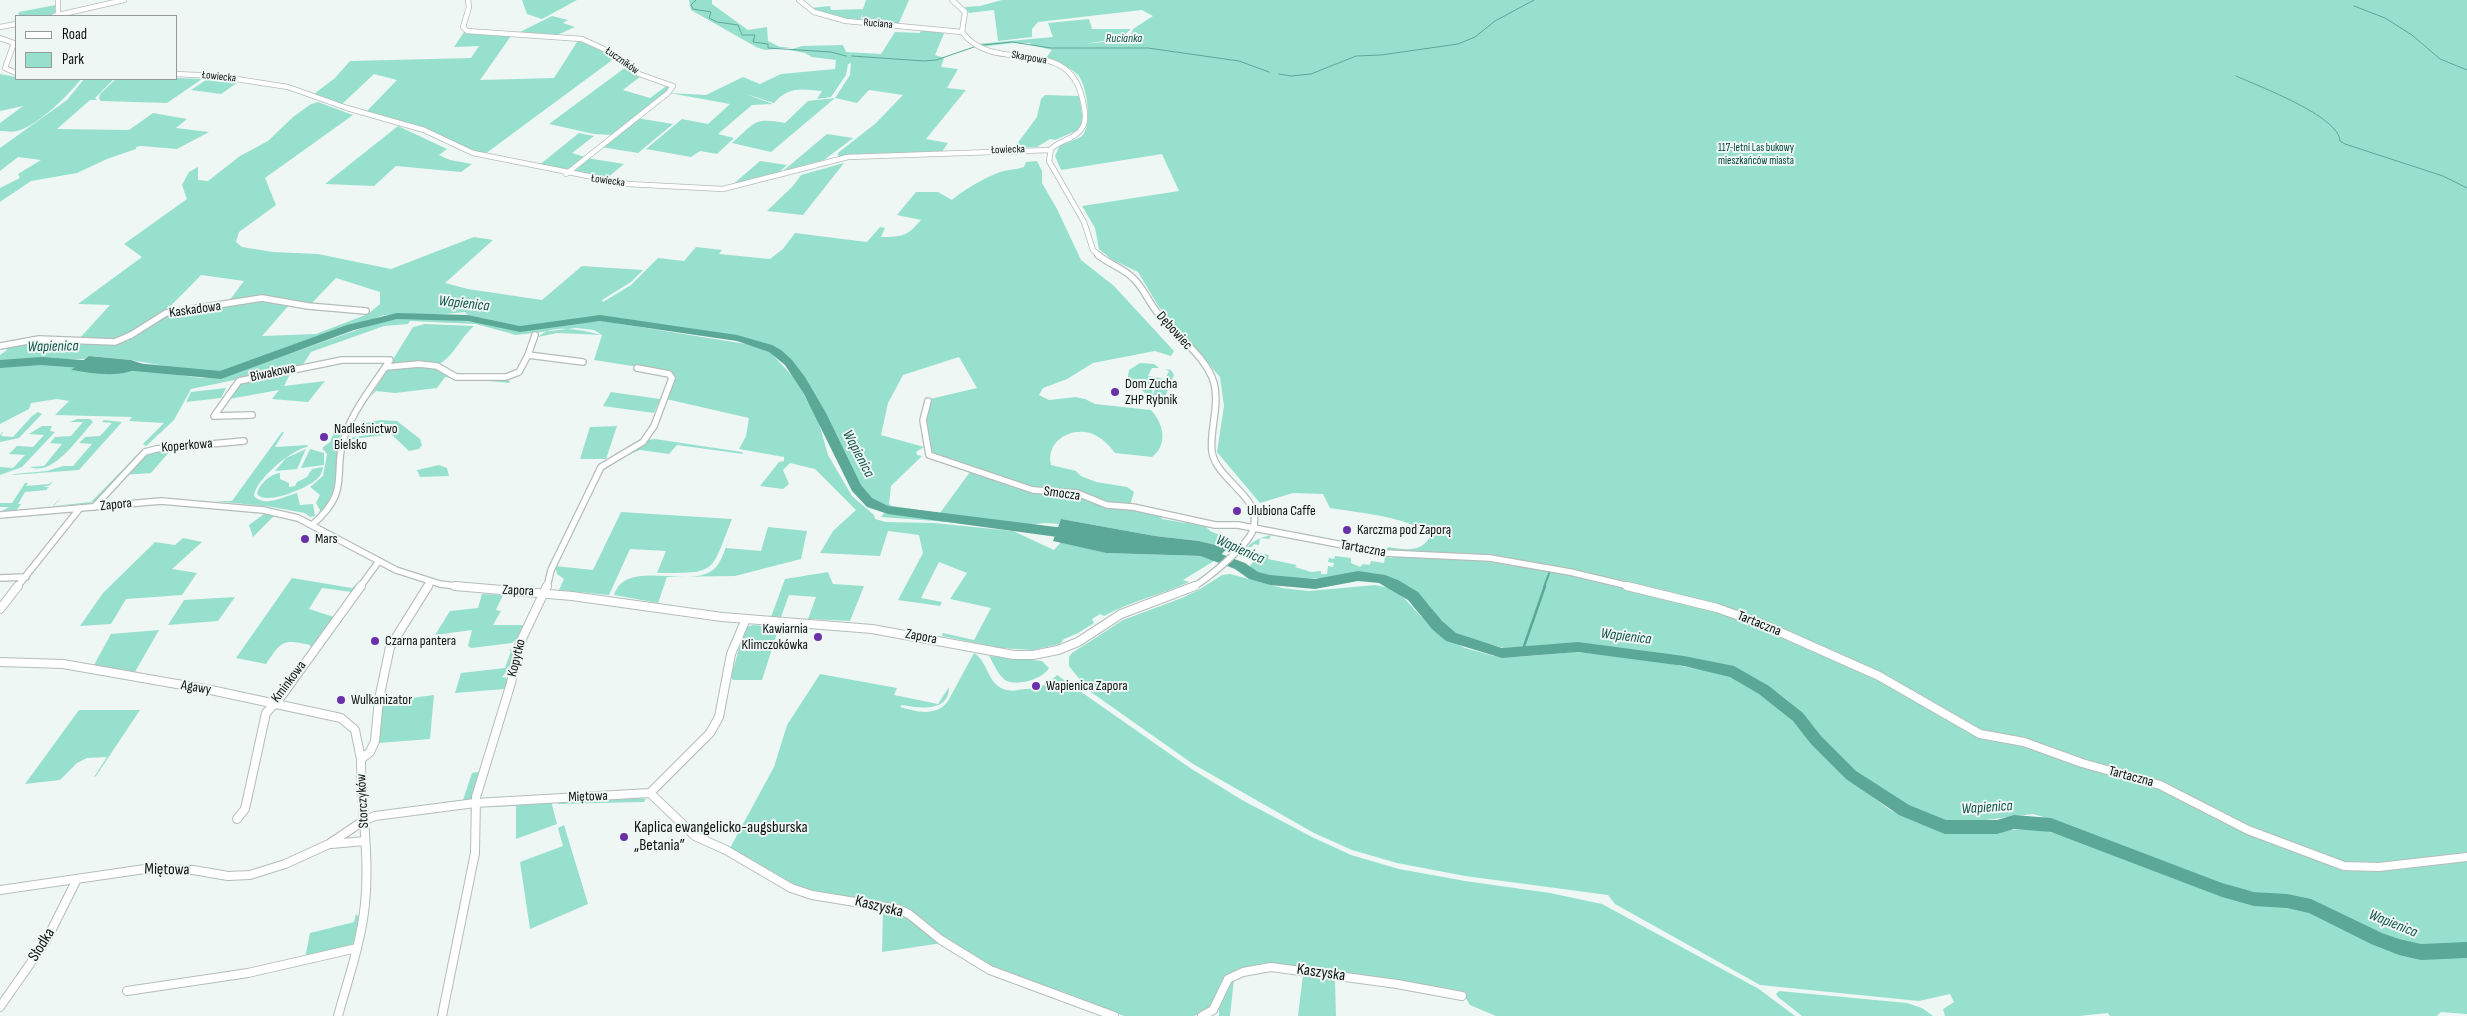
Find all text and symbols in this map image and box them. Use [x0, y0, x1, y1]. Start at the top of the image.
legend [15, 15, 178, 80]
street label: Ruciana [863, 16, 893, 32]
text: Road [62, 25, 87, 44]
water label: Rucianka [1106, 32, 1142, 46]
street label: Łuczników [602, 45, 642, 77]
street label: Skarpowa [1010, 48, 1048, 68]
text: Park [62, 50, 84, 69]
street label: Łowiecka [201, 69, 237, 85]
park label: 117-letni Las bukowy mieszkańców miasta [1718, 141, 1794, 167]
street label: Łowiecka [991, 143, 1025, 157]
street label: Łowiecka [590, 172, 626, 190]
water label: Wapienica [438, 292, 490, 316]
street label: Kaskadowa [168, 298, 222, 322]
street label: Dębowiec [1152, 308, 1196, 354]
water label: Wapienica [27, 338, 79, 356]
street label: Biwakowa [249, 360, 297, 386]
place label: Dom Zucha ZHP Rybnik [1125, 376, 1177, 408]
marker: Dom Zucha ZHP Rybnik [1109, 386, 1121, 398]
place label: Nadleśnictwo Bielsko [334, 421, 398, 454]
water label: Wapienica [838, 427, 878, 481]
marker: Nadleśnictwo Bielsko [318, 431, 330, 443]
street label: Koperkowa [161, 435, 213, 457]
street label: Smocza [1043, 483, 1081, 505]
street label: Zapora [99, 495, 133, 515]
place label: Ulubiona Caffe [1247, 503, 1316, 519]
marker: Ulubiona Caffe [1231, 505, 1243, 517]
place label: Karczma pod Zaporą [1357, 522, 1451, 538]
marker: Karczma pod Zaporą [1341, 524, 1353, 536]
place label: Mars [315, 531, 338, 547]
water label: Wapienica [1213, 531, 1267, 569]
marker: Mars [299, 533, 311, 545]
street label: Tartaczna [1339, 537, 1387, 561]
street label: Zapora [502, 582, 534, 600]
street label: Tartaczna [1735, 608, 1783, 640]
place label: Kawiarnia Klimczokówka [742, 621, 808, 654]
water label: Wapienica [1600, 625, 1652, 649]
street label: Zapora [904, 626, 938, 648]
marker: Kawiarnia Klimczokówka [812, 631, 824, 643]
place label: Czarna pantera [385, 633, 456, 649]
marker: Czarna pantera [369, 635, 381, 647]
street label: Kopytko [504, 637, 530, 679]
street label: Kminkowa [268, 658, 310, 706]
street label: Agawy [180, 677, 212, 699]
place label: Wapienica Zapora [1046, 678, 1128, 694]
marker: Wapienica Zapora [1030, 680, 1042, 692]
place label: Wulkanizator [351, 692, 412, 708]
marker: Wulkanizator [335, 694, 347, 706]
street label: Tartaczna [2107, 763, 2155, 791]
street label: Storczyków [353, 773, 373, 829]
street label: Miętowa [568, 788, 608, 806]
water label: Wapienica [1961, 797, 2013, 819]
place label: Kaplica ewangelicko-augsburska „Betania” [634, 818, 808, 856]
marker: Kaplica ewangelicko-augsburska „Betania” [618, 831, 630, 843]
street label: Miętowa [144, 860, 190, 880]
street label: Kaszyska [853, 892, 905, 922]
water label: Wapienica [2366, 906, 2420, 942]
street label: Słodka [24, 925, 60, 965]
street label: Kaszyska [1295, 960, 1347, 986]

